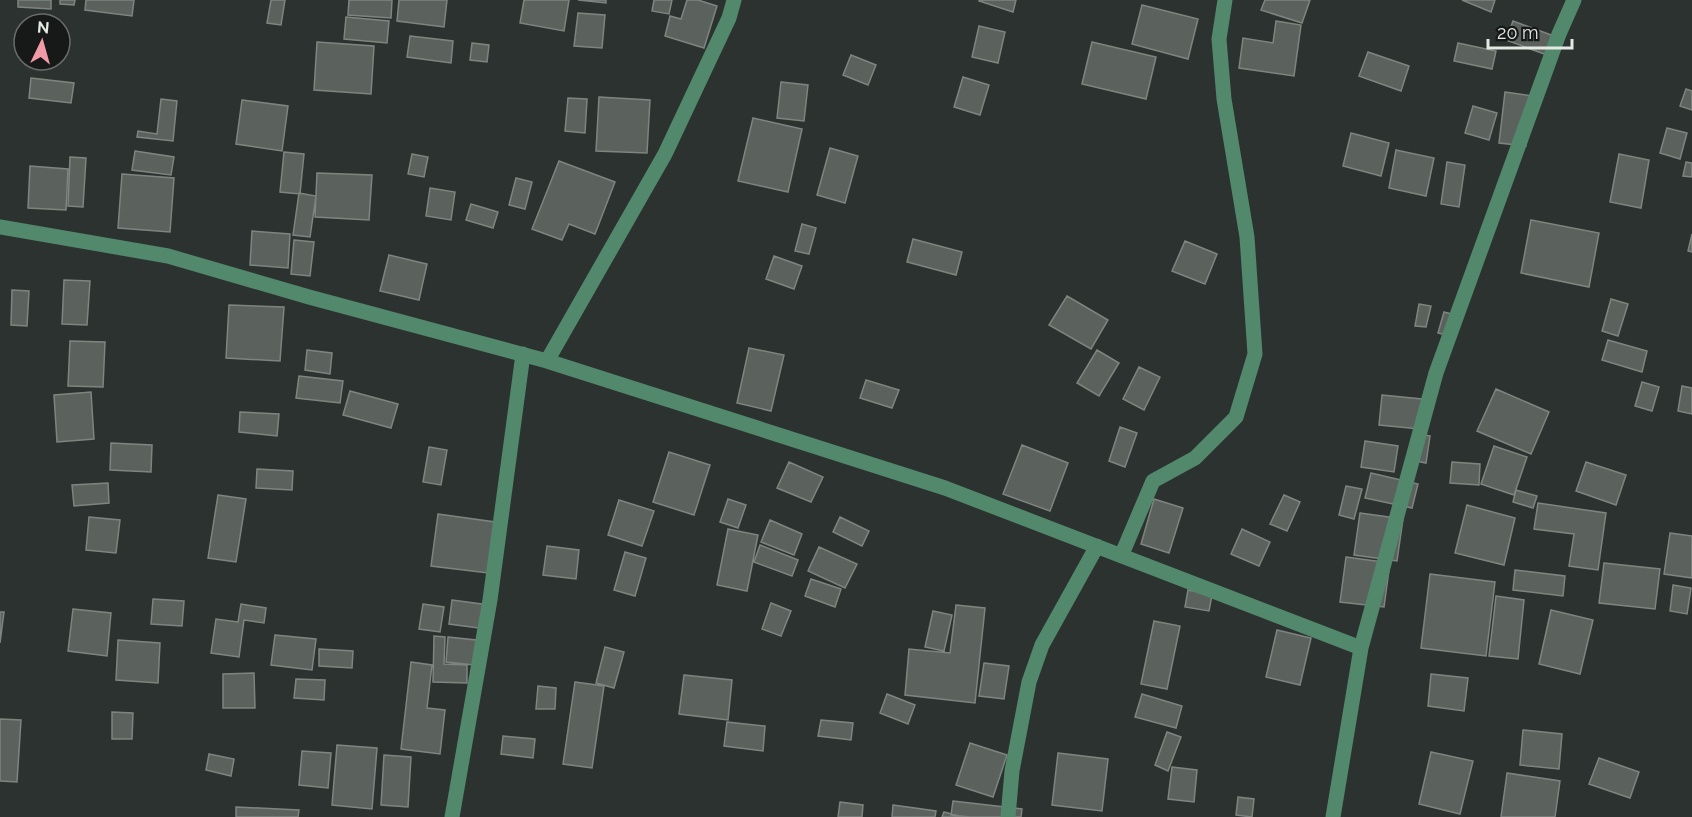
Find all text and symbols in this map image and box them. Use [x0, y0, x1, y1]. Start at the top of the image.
north arrow [12, 12, 72, 72]
scale bar [1488, 12, 1572, 50]
text: N [36, 18, 50, 38]
text: 20 m [1497, 22, 1539, 43]

